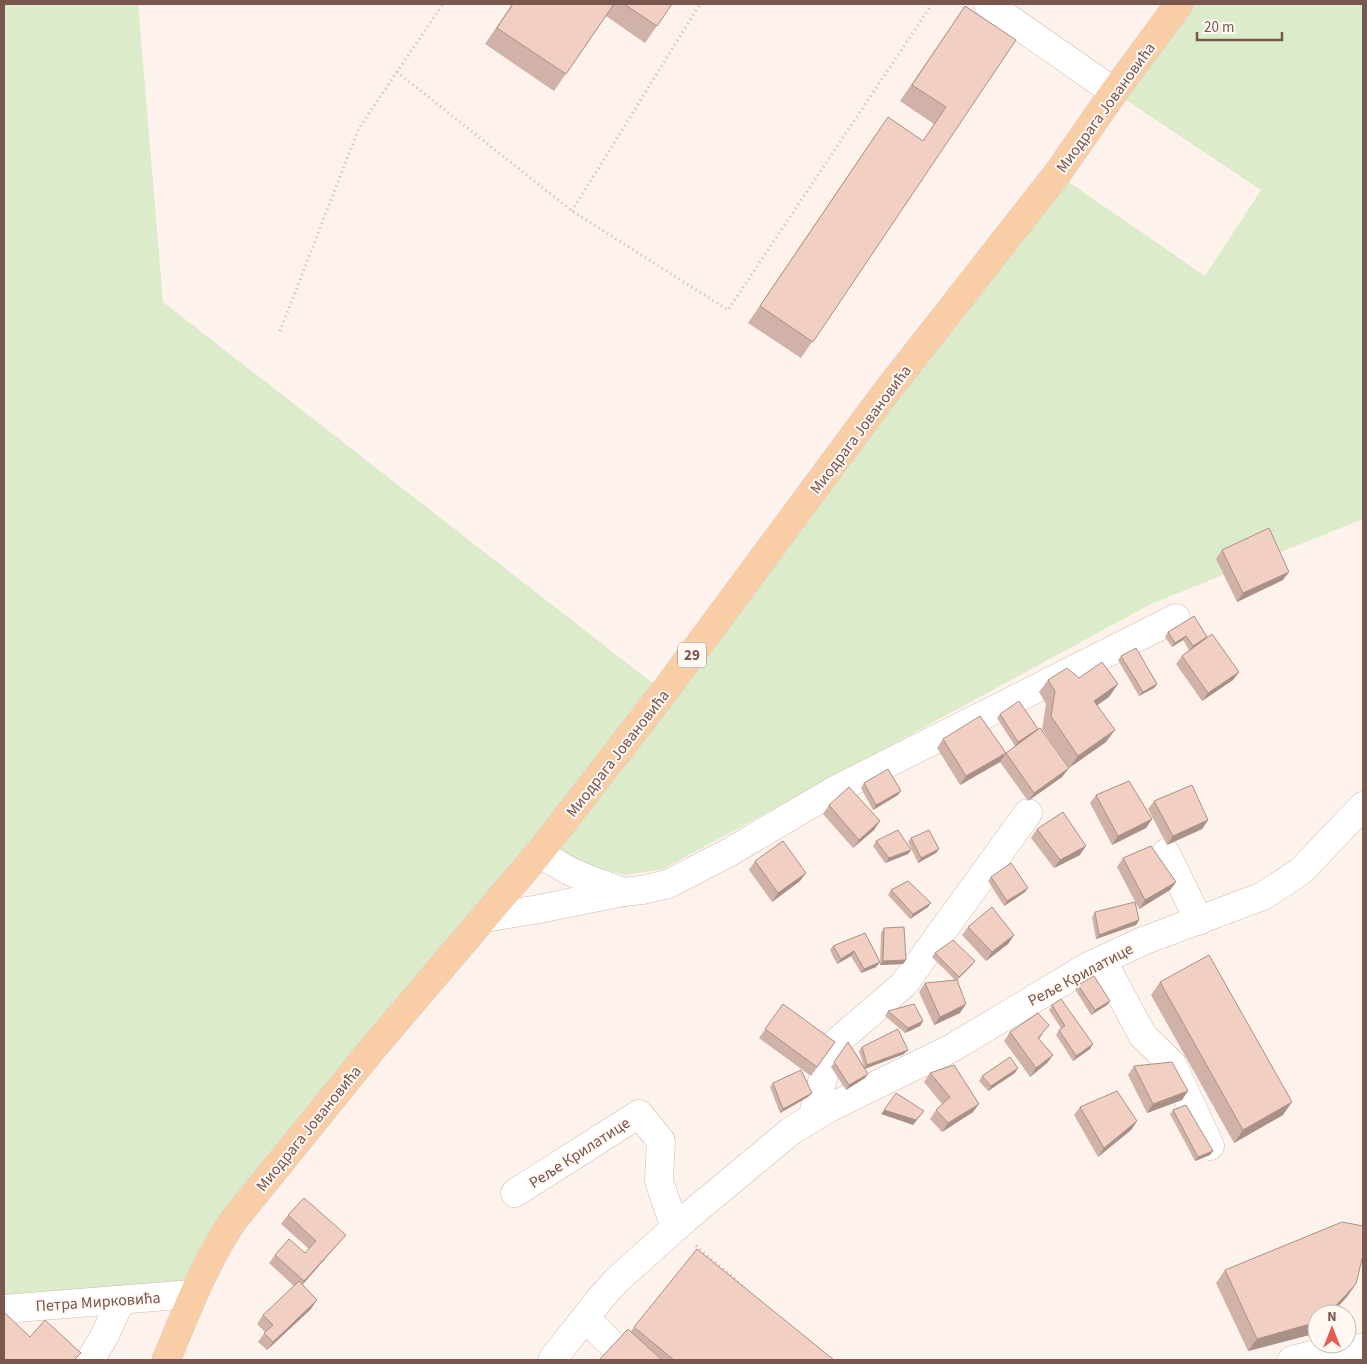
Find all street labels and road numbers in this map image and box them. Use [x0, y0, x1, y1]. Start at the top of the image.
street label: Миодрага Јовановића [1051, 38, 1161, 177]
street label: Миодрага Јовановића [805, 361, 917, 499]
road number: 29 [678, 642, 706, 668]
street label: Миодрага Јовановића [561, 685, 675, 822]
street label: Реље Крилатице [1024, 938, 1137, 1012]
street label: Миодрага Јовановића [251, 1061, 366, 1196]
street label: Реље Крилатице [525, 1112, 634, 1194]
street label: Петра Мирковића [35, 1287, 161, 1317]

